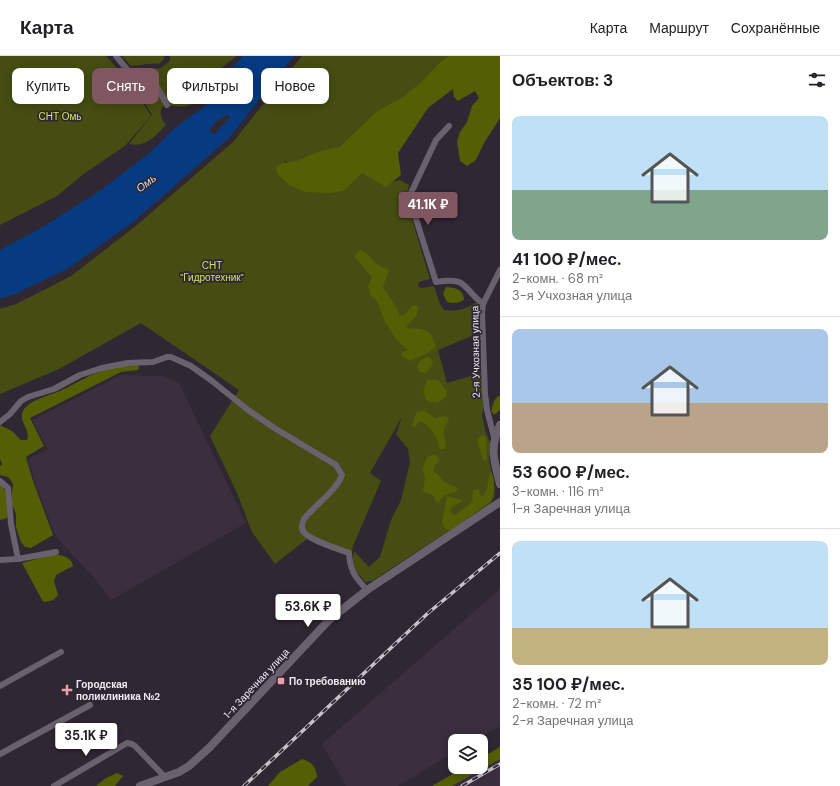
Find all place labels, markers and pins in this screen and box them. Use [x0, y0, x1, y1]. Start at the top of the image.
pin: 41.1K ₽ [391, 192, 465, 226]
pin: 53.6K ₽ [271, 594, 345, 628]
place label: По требованию [289, 675, 366, 688]
marker: По требованию [276, 676, 286, 686]
place label: Городская поликлиника №2 [76, 678, 160, 703]
marker: Городская поликлиника №2 [61, 684, 73, 696]
pin: 35.1K ₽ [49, 723, 123, 757]

